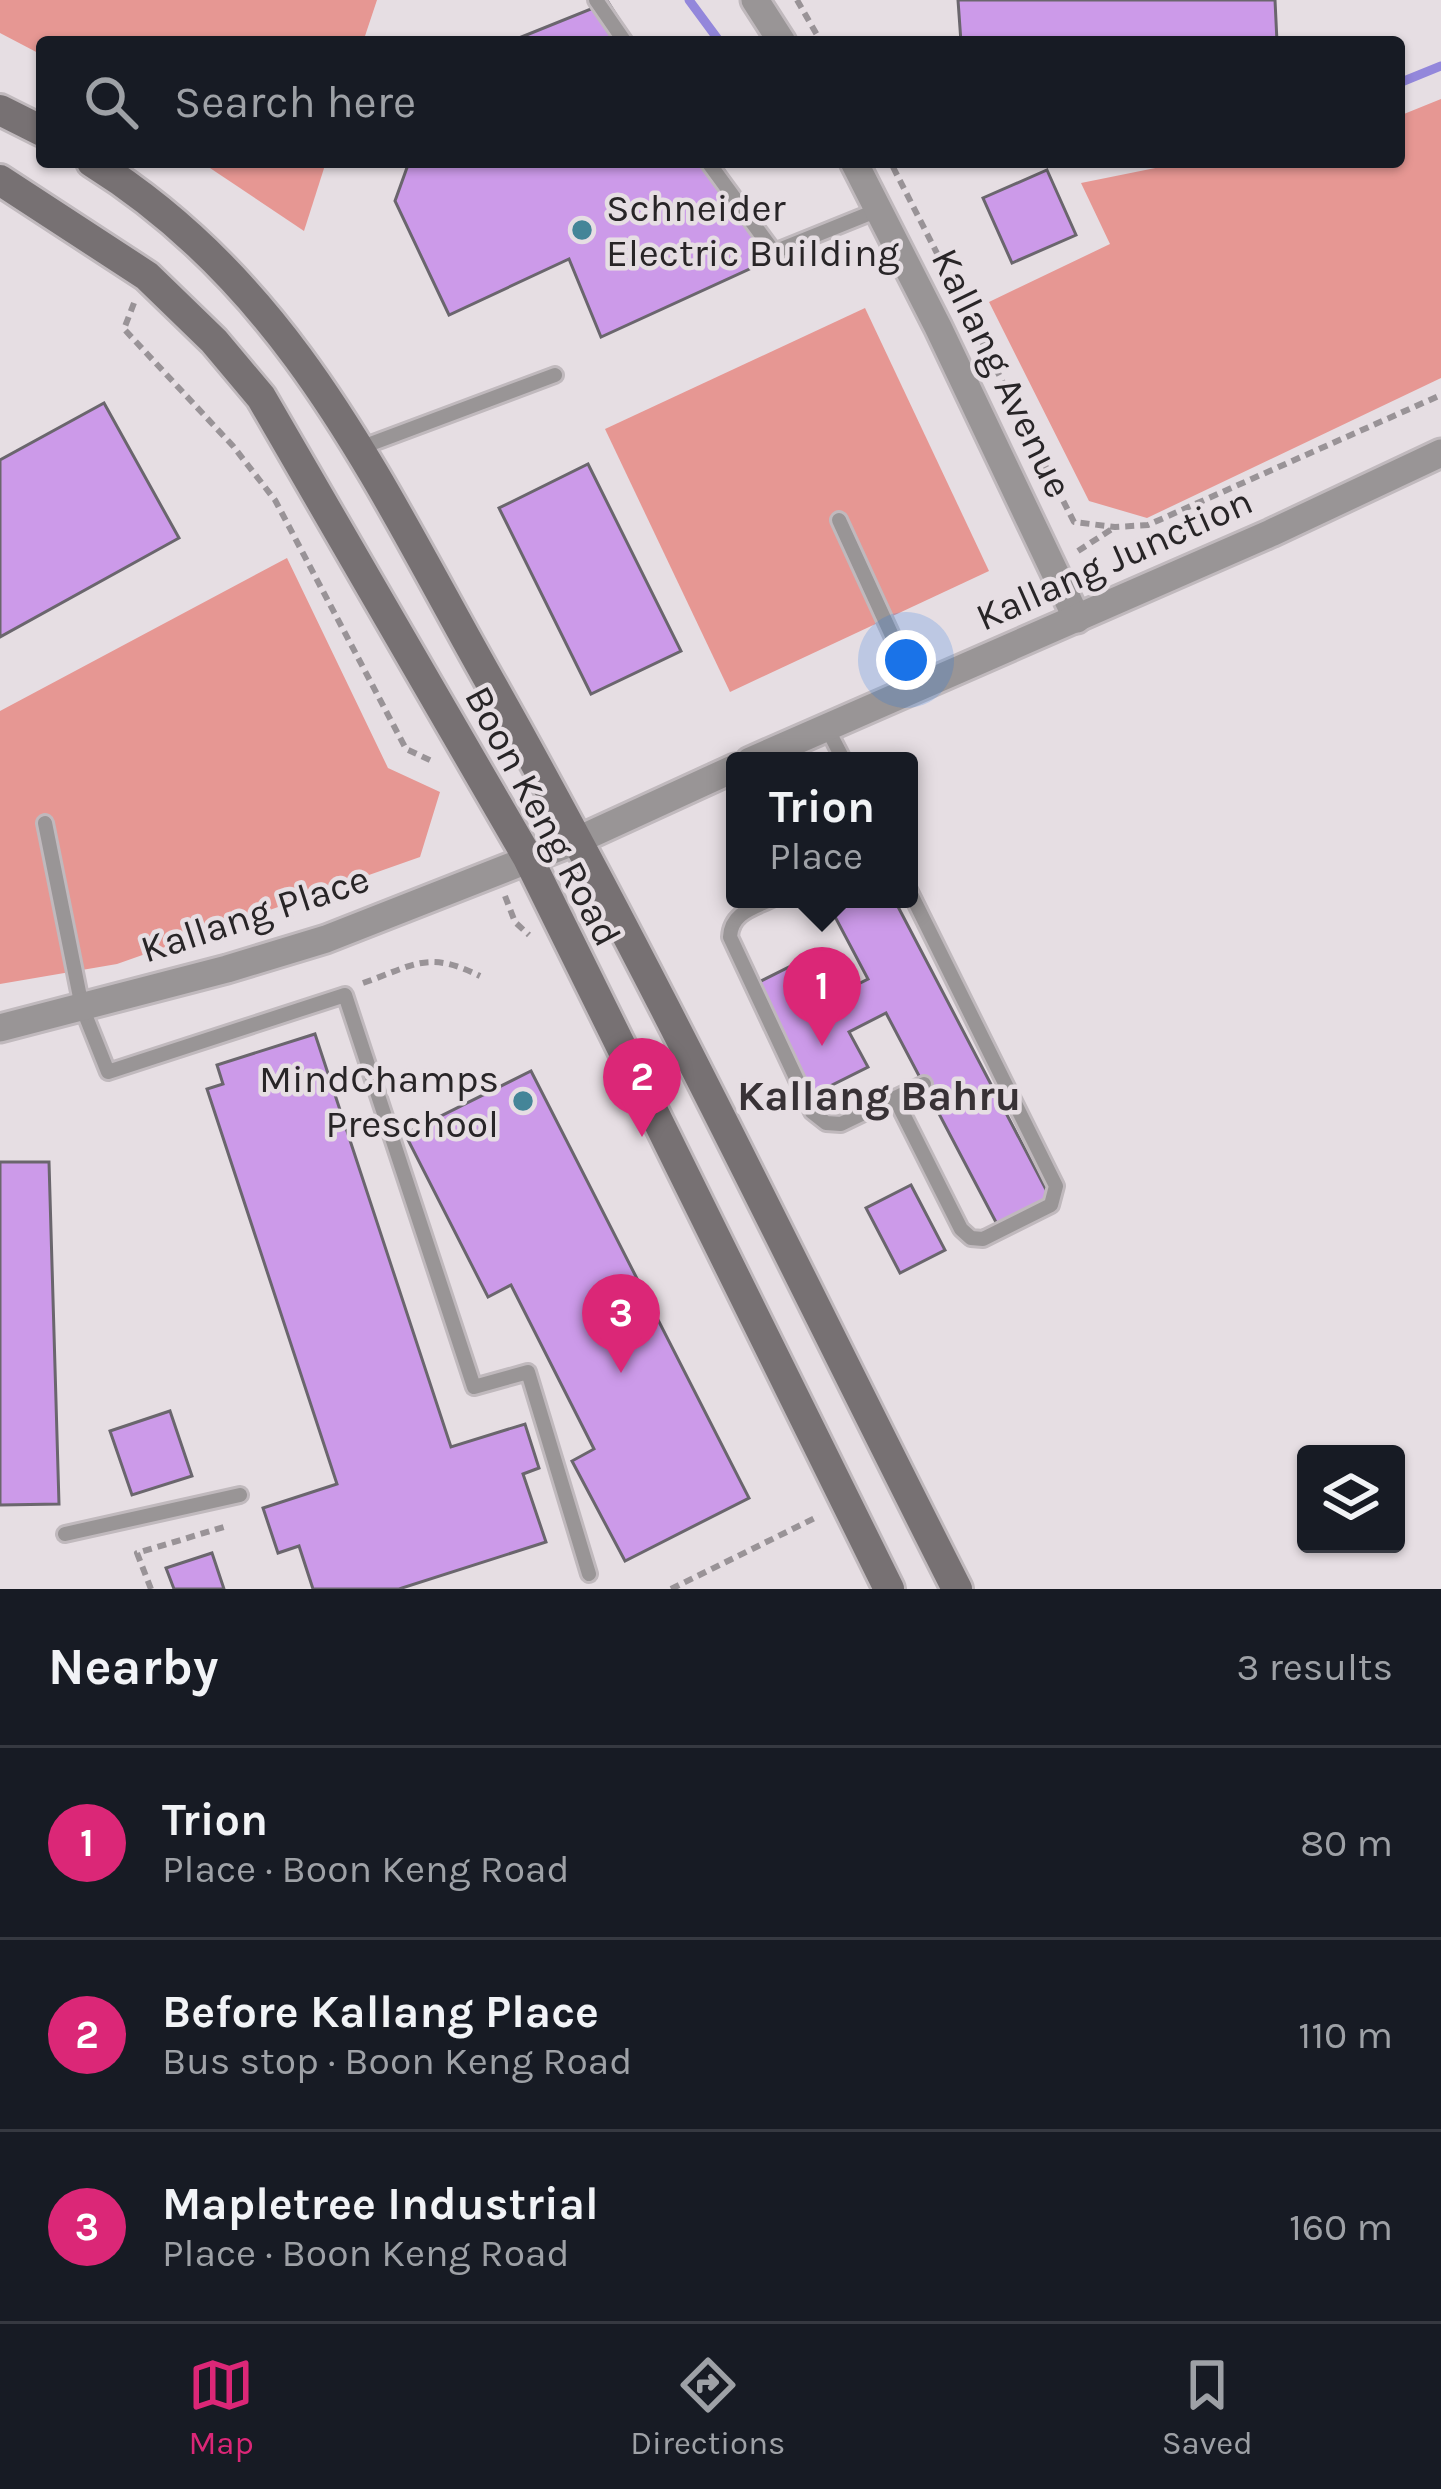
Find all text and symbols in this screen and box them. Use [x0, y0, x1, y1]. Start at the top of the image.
search box [36, 36, 1405, 168]
icon: search [78, 69, 144, 135]
text: Search here [174, 76, 416, 128]
place label: Schneider Electric Building [606, 185, 899, 276]
marker: Schneider Electric Building [569, 217, 595, 243]
street label: Kallang Avenue [922, 241, 1082, 505]
street label: Kallang Junction [969, 477, 1259, 641]
your location [876, 630, 936, 690]
street label: Boon Keng Road [455, 678, 631, 954]
popup [726, 752, 918, 908]
text: Trion [769, 781, 875, 833]
text: Place [769, 833, 863, 879]
street label: Kallang Place [135, 855, 375, 973]
pin: 1 [783, 947, 861, 1046]
pin: 2 [603, 1038, 681, 1137]
place label: MindChamps Preschool [259, 1056, 499, 1147]
district label: Kallang Bahru [737, 1071, 1021, 1121]
marker: MindChamps Preschool [510, 1088, 536, 1114]
pin: 3 [582, 1274, 660, 1373]
map controls [1297, 1445, 1405, 1553]
button: layers [1297, 1445, 1405, 1553]
text: Nearby [48, 1637, 218, 1697]
text: 3 results [1236, 1644, 1393, 1690]
text: Trion [162, 1794, 268, 1846]
text: 1 [80, 1820, 94, 1866]
text: 80 m [1300, 1820, 1393, 1866]
text: Place · Boon Keng Road [162, 1846, 570, 1892]
text: Before Kallang Place [162, 1986, 599, 2038]
text: 2 [75, 2012, 99, 2058]
text: 110 m [1298, 2012, 1393, 2058]
text: Bus stop · Boon Keng Road [162, 2038, 632, 2084]
text: Mapletree Industrial [162, 2178, 599, 2230]
text: 3 [75, 2204, 99, 2250]
text: 160 m [1289, 2204, 1393, 2250]
text: Place · Boon Keng Road [162, 2230, 570, 2276]
tab: Map [188, 2352, 254, 2462]
tab: Directions [630, 2352, 785, 2462]
tab: Saved [1162, 2352, 1253, 2462]

